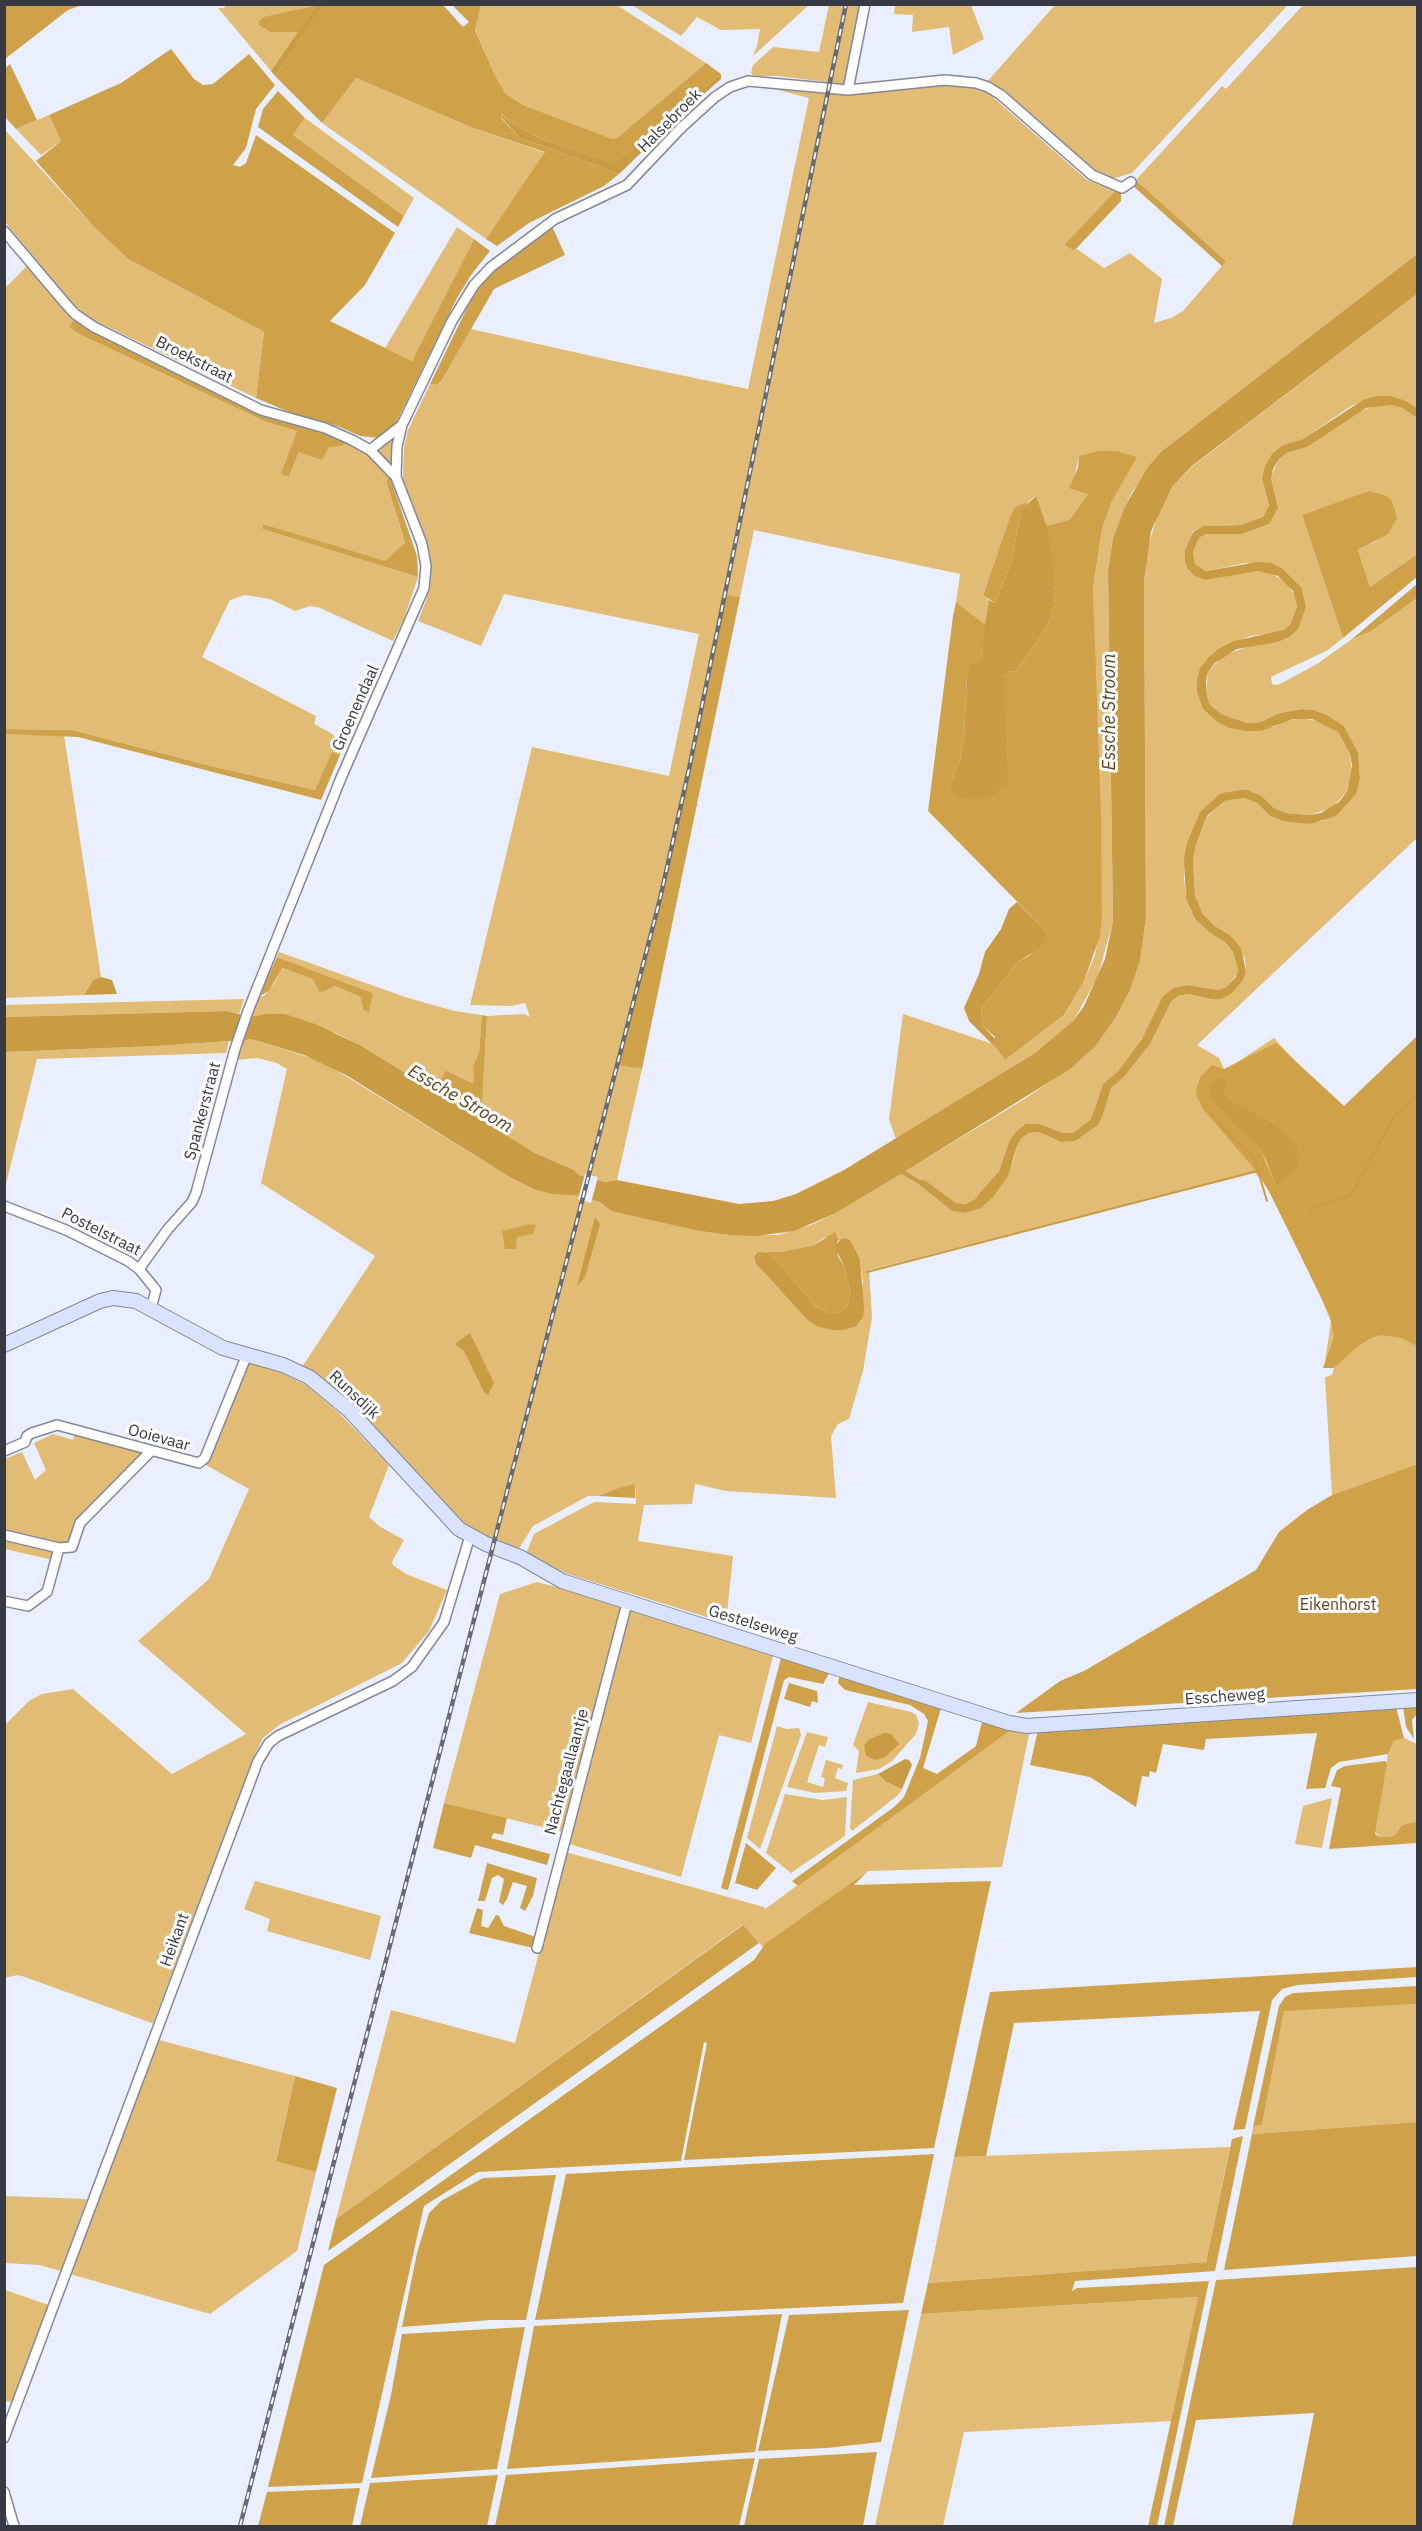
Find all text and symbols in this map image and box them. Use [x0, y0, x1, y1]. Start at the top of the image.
street label: Halsebroek [634, 85, 706, 157]
street label: Broekstraat [152, 332, 236, 388]
water label: Essche Stroom [1099, 653, 1121, 771]
street label: Groenendaal [328, 662, 384, 754]
street label: Spankerstraat [181, 1060, 225, 1162]
water label: Essche Stroom [404, 1060, 516, 1138]
street label: Postelstraat [58, 1204, 144, 1260]
street label: Runsdijk [325, 1367, 383, 1423]
street label: Ooievaar [126, 1420, 192, 1456]
park label: Eikenhorst [1300, 1595, 1376, 1615]
street label: Gestelseweg [706, 1601, 800, 1647]
street label: Esscheweg [1184, 1685, 1266, 1709]
street label: Nachtegaallaantje [541, 1707, 593, 1837]
street label: Heikant [156, 1911, 194, 1969]

